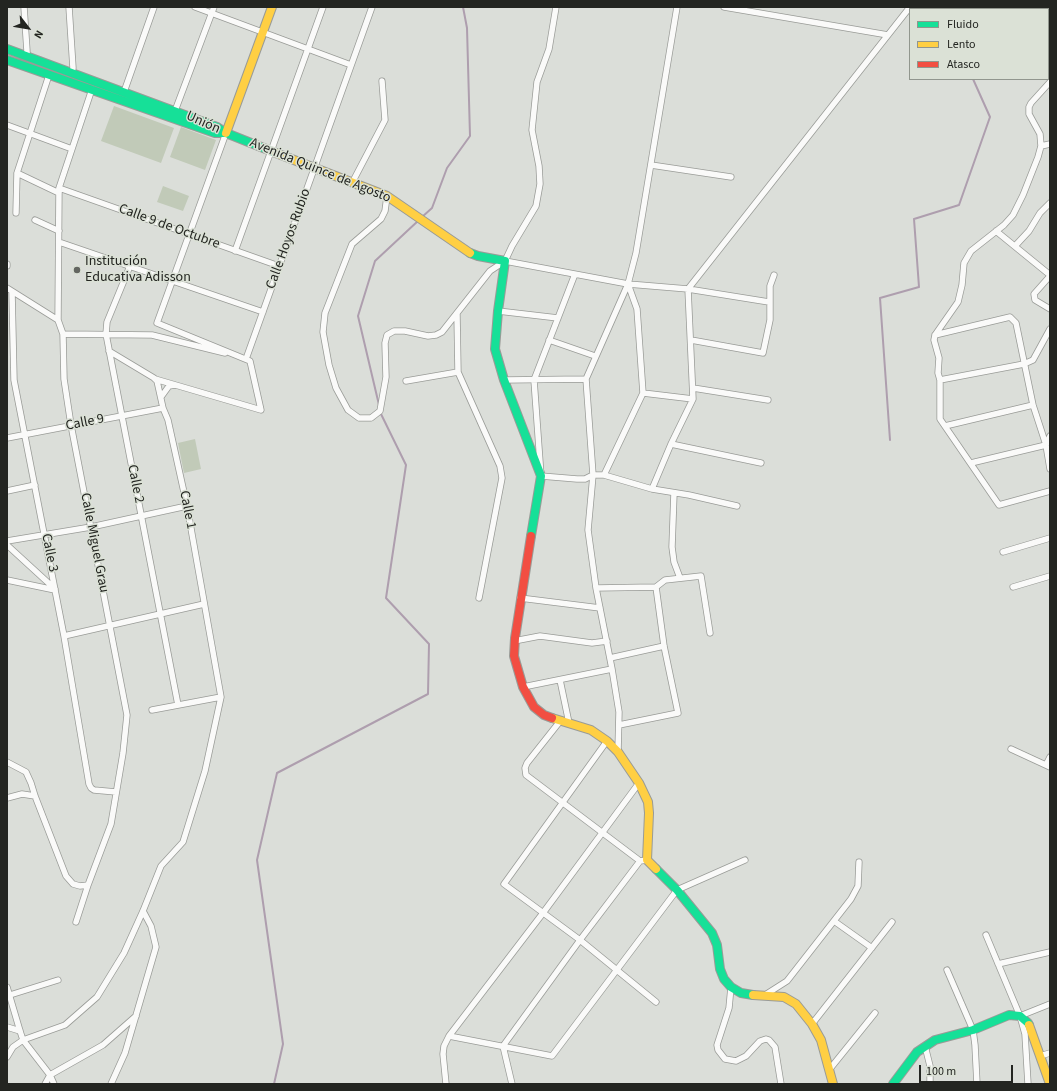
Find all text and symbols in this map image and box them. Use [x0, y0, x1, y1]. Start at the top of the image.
north arrow [8, 8, 48, 48]
legend [909, 8, 1049, 80]
text: Fluido [947, 16, 979, 33]
text: N [30, 27, 47, 41]
text: Lento [947, 36, 976, 53]
text: Atasco [947, 56, 980, 73]
street label: Unión [183, 108, 223, 138]
street label: Avenida Quince de Agosto [247, 135, 393, 207]
street label: Calle Hoyos Rubio [263, 186, 315, 292]
street label: Calle 9 de Octubre [116, 201, 222, 253]
place label: Institución Educativa Adisson [85, 254, 191, 286]
marker: Institución Educativa Adisson [72, 265, 82, 275]
street label: Calle 9 [64, 411, 106, 435]
street label: Calle 2 [123, 463, 147, 505]
street label: Calle 1 [175, 489, 199, 531]
street label: Calle Miguel Grau [76, 492, 112, 594]
street label: Calle 3 [37, 532, 61, 574]
scale bar [921, 1057, 1015, 1083]
text: 100 m [926, 1063, 956, 1080]

